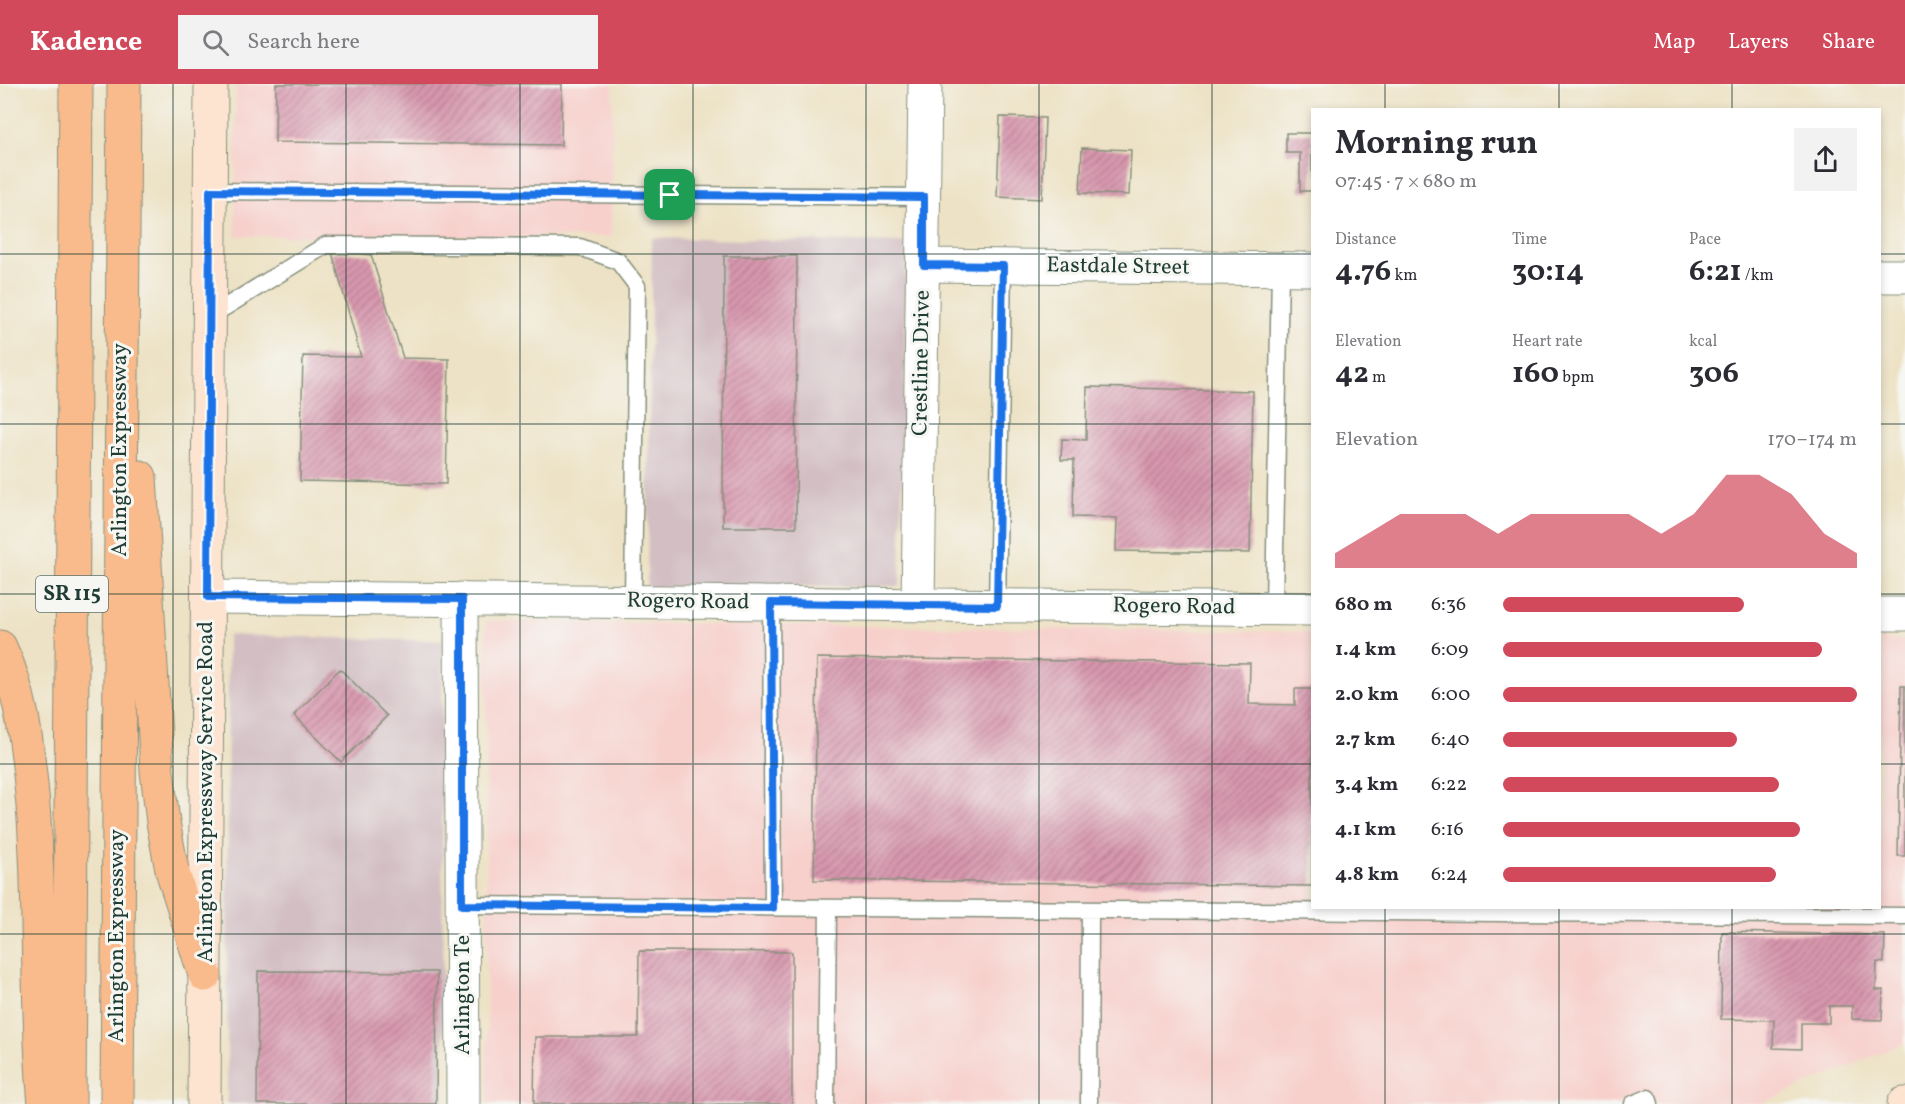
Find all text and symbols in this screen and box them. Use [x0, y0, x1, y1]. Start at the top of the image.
search box [178, 15, 598, 69]
text: Kadence [30, 23, 142, 62]
icon: search [199, 26, 232, 59]
text: Search here [247, 27, 360, 58]
text: Map [1653, 28, 1695, 57]
text: Layers [1728, 28, 1789, 57]
text: Share [1822, 28, 1875, 57]
text: Morning run [1335, 122, 1538, 168]
button: share [1794, 128, 1857, 191]
text: 07:45 · 7 × 680 m [1335, 168, 1477, 196]
pin [644, 169, 695, 220]
icon: arrive [653, 178, 686, 211]
text: Distance [1335, 229, 1396, 251]
text: Time [1512, 229, 1547, 251]
text: Pace [1689, 229, 1721, 251]
street label: Eastdale Street [1046, 250, 1190, 284]
text: 4.76 [1335, 251, 1391, 293]
text: 30:14 [1512, 251, 1584, 293]
text: 6:21 [1689, 251, 1742, 293]
text: km [1391, 265, 1417, 287]
text: /km [1742, 265, 1774, 287]
street label: Crestline Drive [905, 290, 939, 436]
text: Elevation [1335, 331, 1402, 353]
text: Heart rate [1512, 331, 1583, 353]
text: kcal [1689, 331, 1717, 353]
street label: Arlington Expressway [105, 343, 136, 557]
text: 42 [1335, 353, 1369, 395]
text: 160 [1512, 353, 1559, 395]
text: 306 [1689, 353, 1739, 395]
text: m [1369, 367, 1386, 389]
text: bpm [1559, 367, 1594, 389]
text: Elevation [1335, 426, 1418, 454]
text: 170–174 m [1767, 426, 1857, 454]
road number: SR 115 [36, 576, 108, 612]
street label: Rogero Road [626, 585, 750, 619]
street label: Rogero Road [1112, 590, 1236, 624]
text: 680 m [1335, 591, 1393, 619]
text: 6:36 [1431, 591, 1466, 619]
street label: Arlington Expressway Service Road [191, 621, 222, 963]
text: 1.4 km [1335, 636, 1396, 664]
text: 6:09 [1431, 636, 1468, 664]
text: 2.0 km [1335, 681, 1399, 709]
text: 6:00 [1431, 681, 1470, 709]
text: 2.7 km [1335, 726, 1396, 754]
text: 6:40 [1431, 726, 1469, 754]
text: 3.4 km [1335, 771, 1398, 799]
text: 6:22 [1431, 771, 1467, 799]
text: 4.1 km [1335, 816, 1396, 844]
text: 6:16 [1431, 816, 1464, 844]
street label: Arlington Expressway [102, 829, 133, 1043]
text: 4.8 km [1335, 861, 1399, 889]
text: 6:24 [1431, 861, 1468, 889]
street label: Arlington Te [448, 935, 479, 1055]

